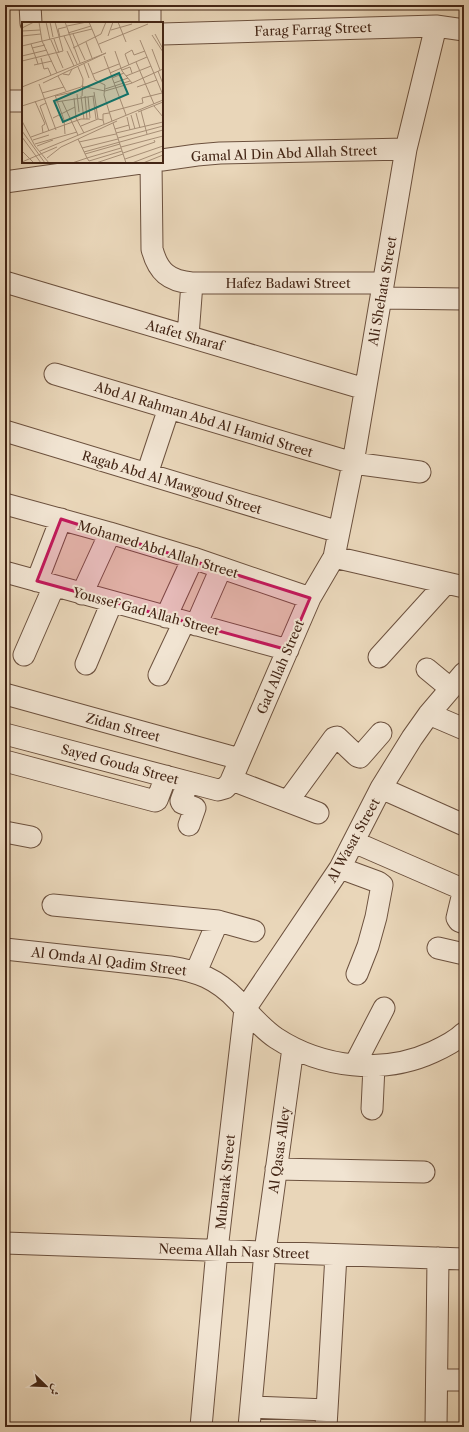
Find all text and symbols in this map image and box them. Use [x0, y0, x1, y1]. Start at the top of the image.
street label: Farag Farrag Street [254, 19, 372, 39]
inset map [22, 22, 163, 163]
street label: Gamal Al Din Abd Allah Street [190, 142, 378, 164]
street label: Ali Shehata Street [364, 235, 400, 348]
street label: Hafez Badawi Street [225, 275, 351, 291]
street label: Atafet Sharaf [143, 316, 227, 354]
street label: Abd Al Rahman Abd Al Hamid Street [92, 378, 315, 460]
street label: Ragab Abd Al Mawgoud Street [80, 447, 264, 517]
street label: Mohamed Abd Allah Street [76, 517, 241, 581]
street label: Youssef Gad Allah Street [70, 583, 222, 638]
street label: Gad Allah Street [253, 617, 307, 717]
street label: Zidan Street [84, 709, 162, 745]
street label: Sayed Gouda Street [59, 741, 181, 788]
street label: Al Wasat Street [323, 795, 383, 886]
street label: Al Omda Al Qadim Street [29, 943, 188, 979]
street label: Al Qasas Alley [265, 1105, 293, 1195]
street label: Mubarak Street [212, 1133, 238, 1230]
street label: Neema Allah Nasr Street [158, 1240, 310, 1262]
north arrow [26, 1366, 66, 1406]
text: ش [47, 1382, 64, 1398]

